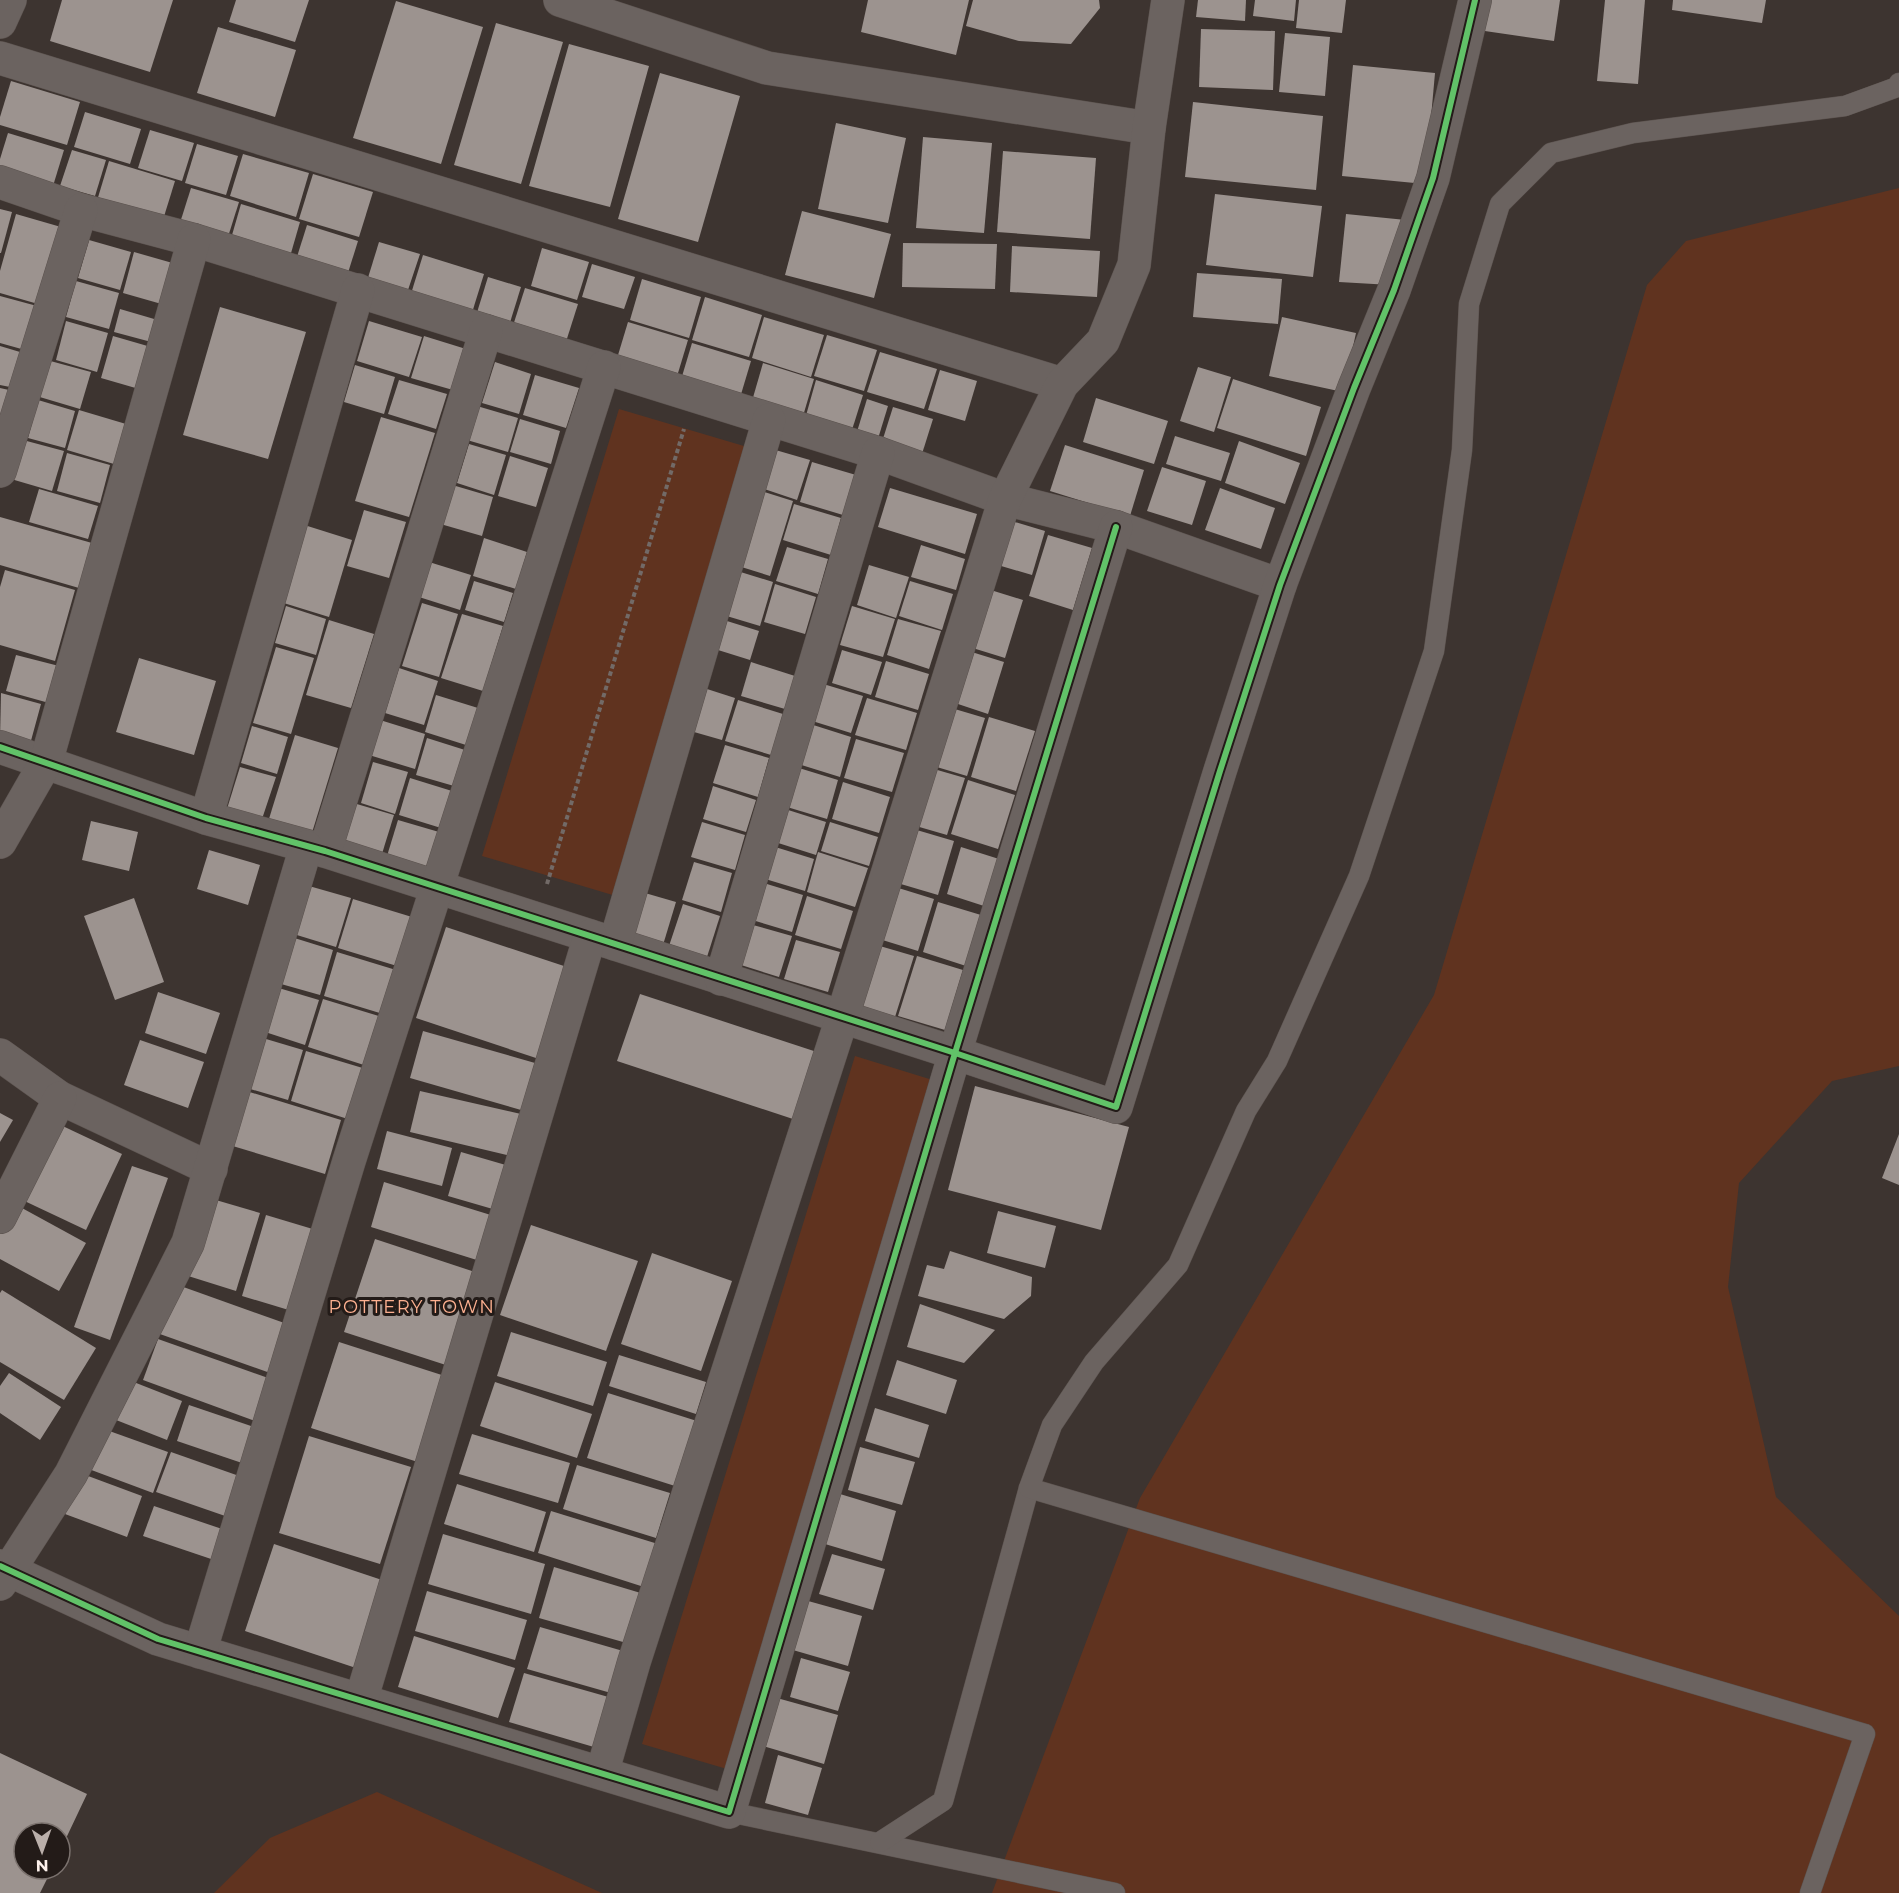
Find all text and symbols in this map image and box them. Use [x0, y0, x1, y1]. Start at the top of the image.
district label: POTTERY TOWN [329, 1296, 495, 1318]
north arrow [12, 1821, 72, 1881]
text: N [36, 1856, 49, 1875]

